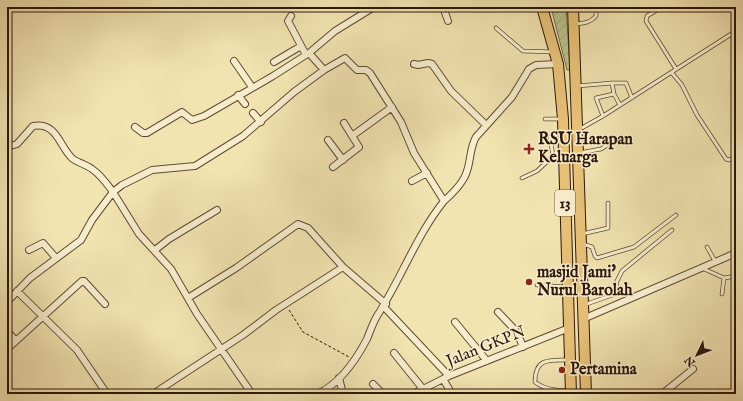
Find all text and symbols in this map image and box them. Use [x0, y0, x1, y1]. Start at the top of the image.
place label: RSU Harapan Keluarga [538, 130, 633, 168]
marker: RSU Harapan Keluarga [523, 143, 535, 155]
road number: 13 [555, 190, 575, 216]
place label: masjid Jami' Nurul Barolah [536, 263, 633, 301]
marker: masjid Jami' Nurul Barolah [524, 277, 534, 287]
street label: Jalan GKPN [442, 322, 529, 373]
north arrow [677, 335, 717, 375]
text: N [682, 353, 699, 370]
place label: Pertamina [570, 360, 638, 380]
marker: Pertamina [557, 365, 567, 375]

